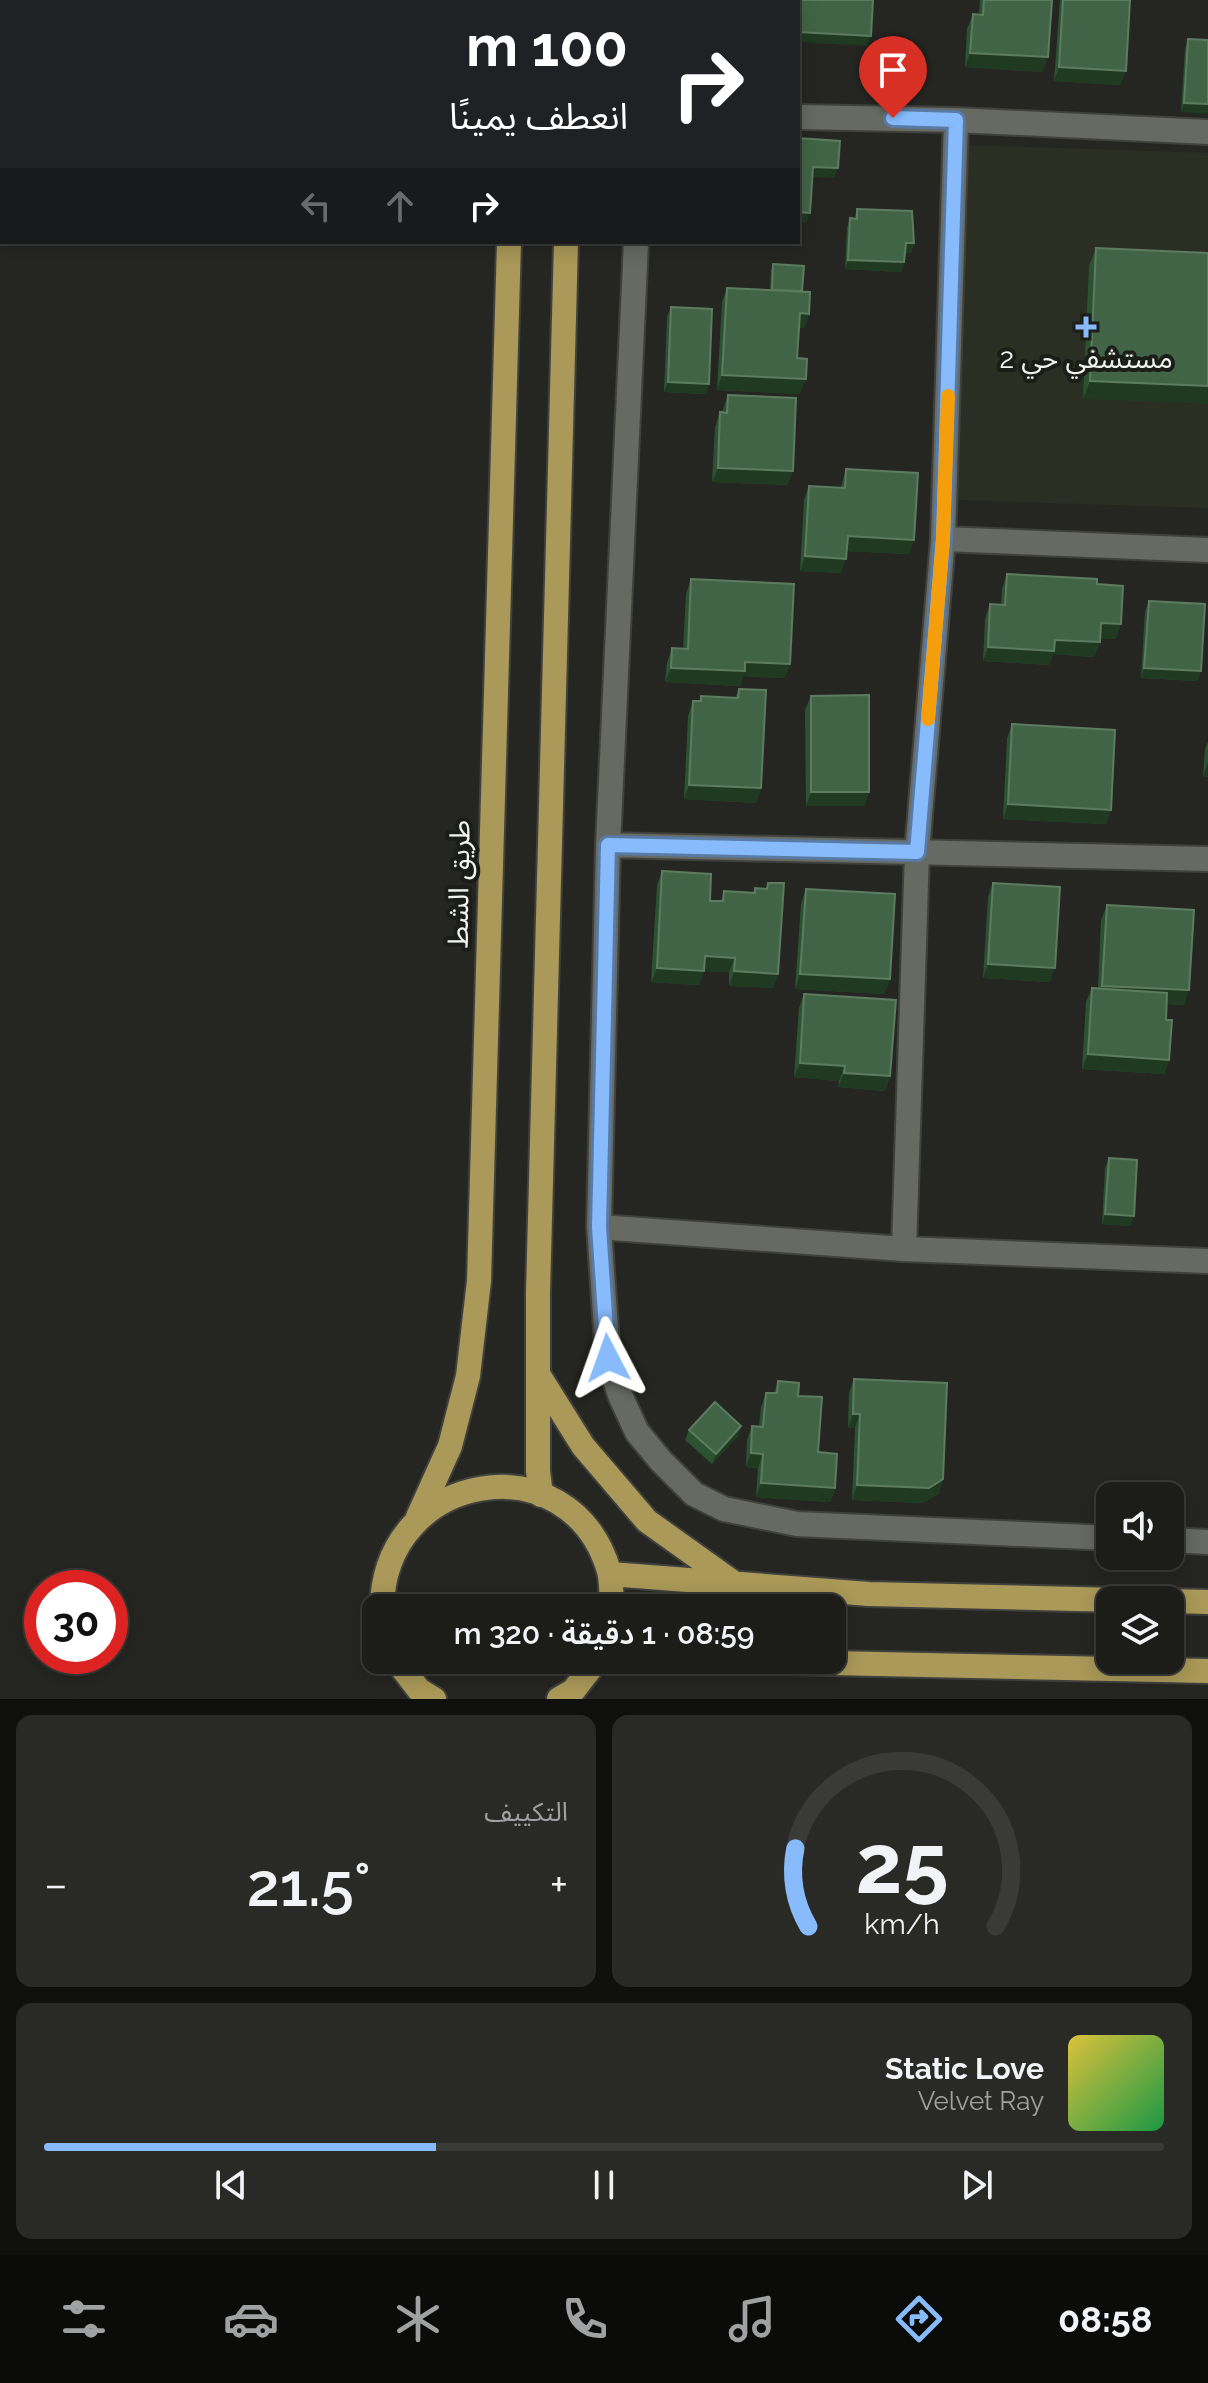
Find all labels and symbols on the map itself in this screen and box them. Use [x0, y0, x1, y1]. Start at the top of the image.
pin [859, 36, 927, 118]
marker: مستشفي حي 2 [1075, 316, 1097, 338]
place label: مستشفي حي 2 [999, 342, 1173, 379]
street label: طريق الشط [441, 820, 478, 948]
position arrow [566, 1316, 650, 1400]
speed limit sign: 30 [24, 1570, 128, 1674]

